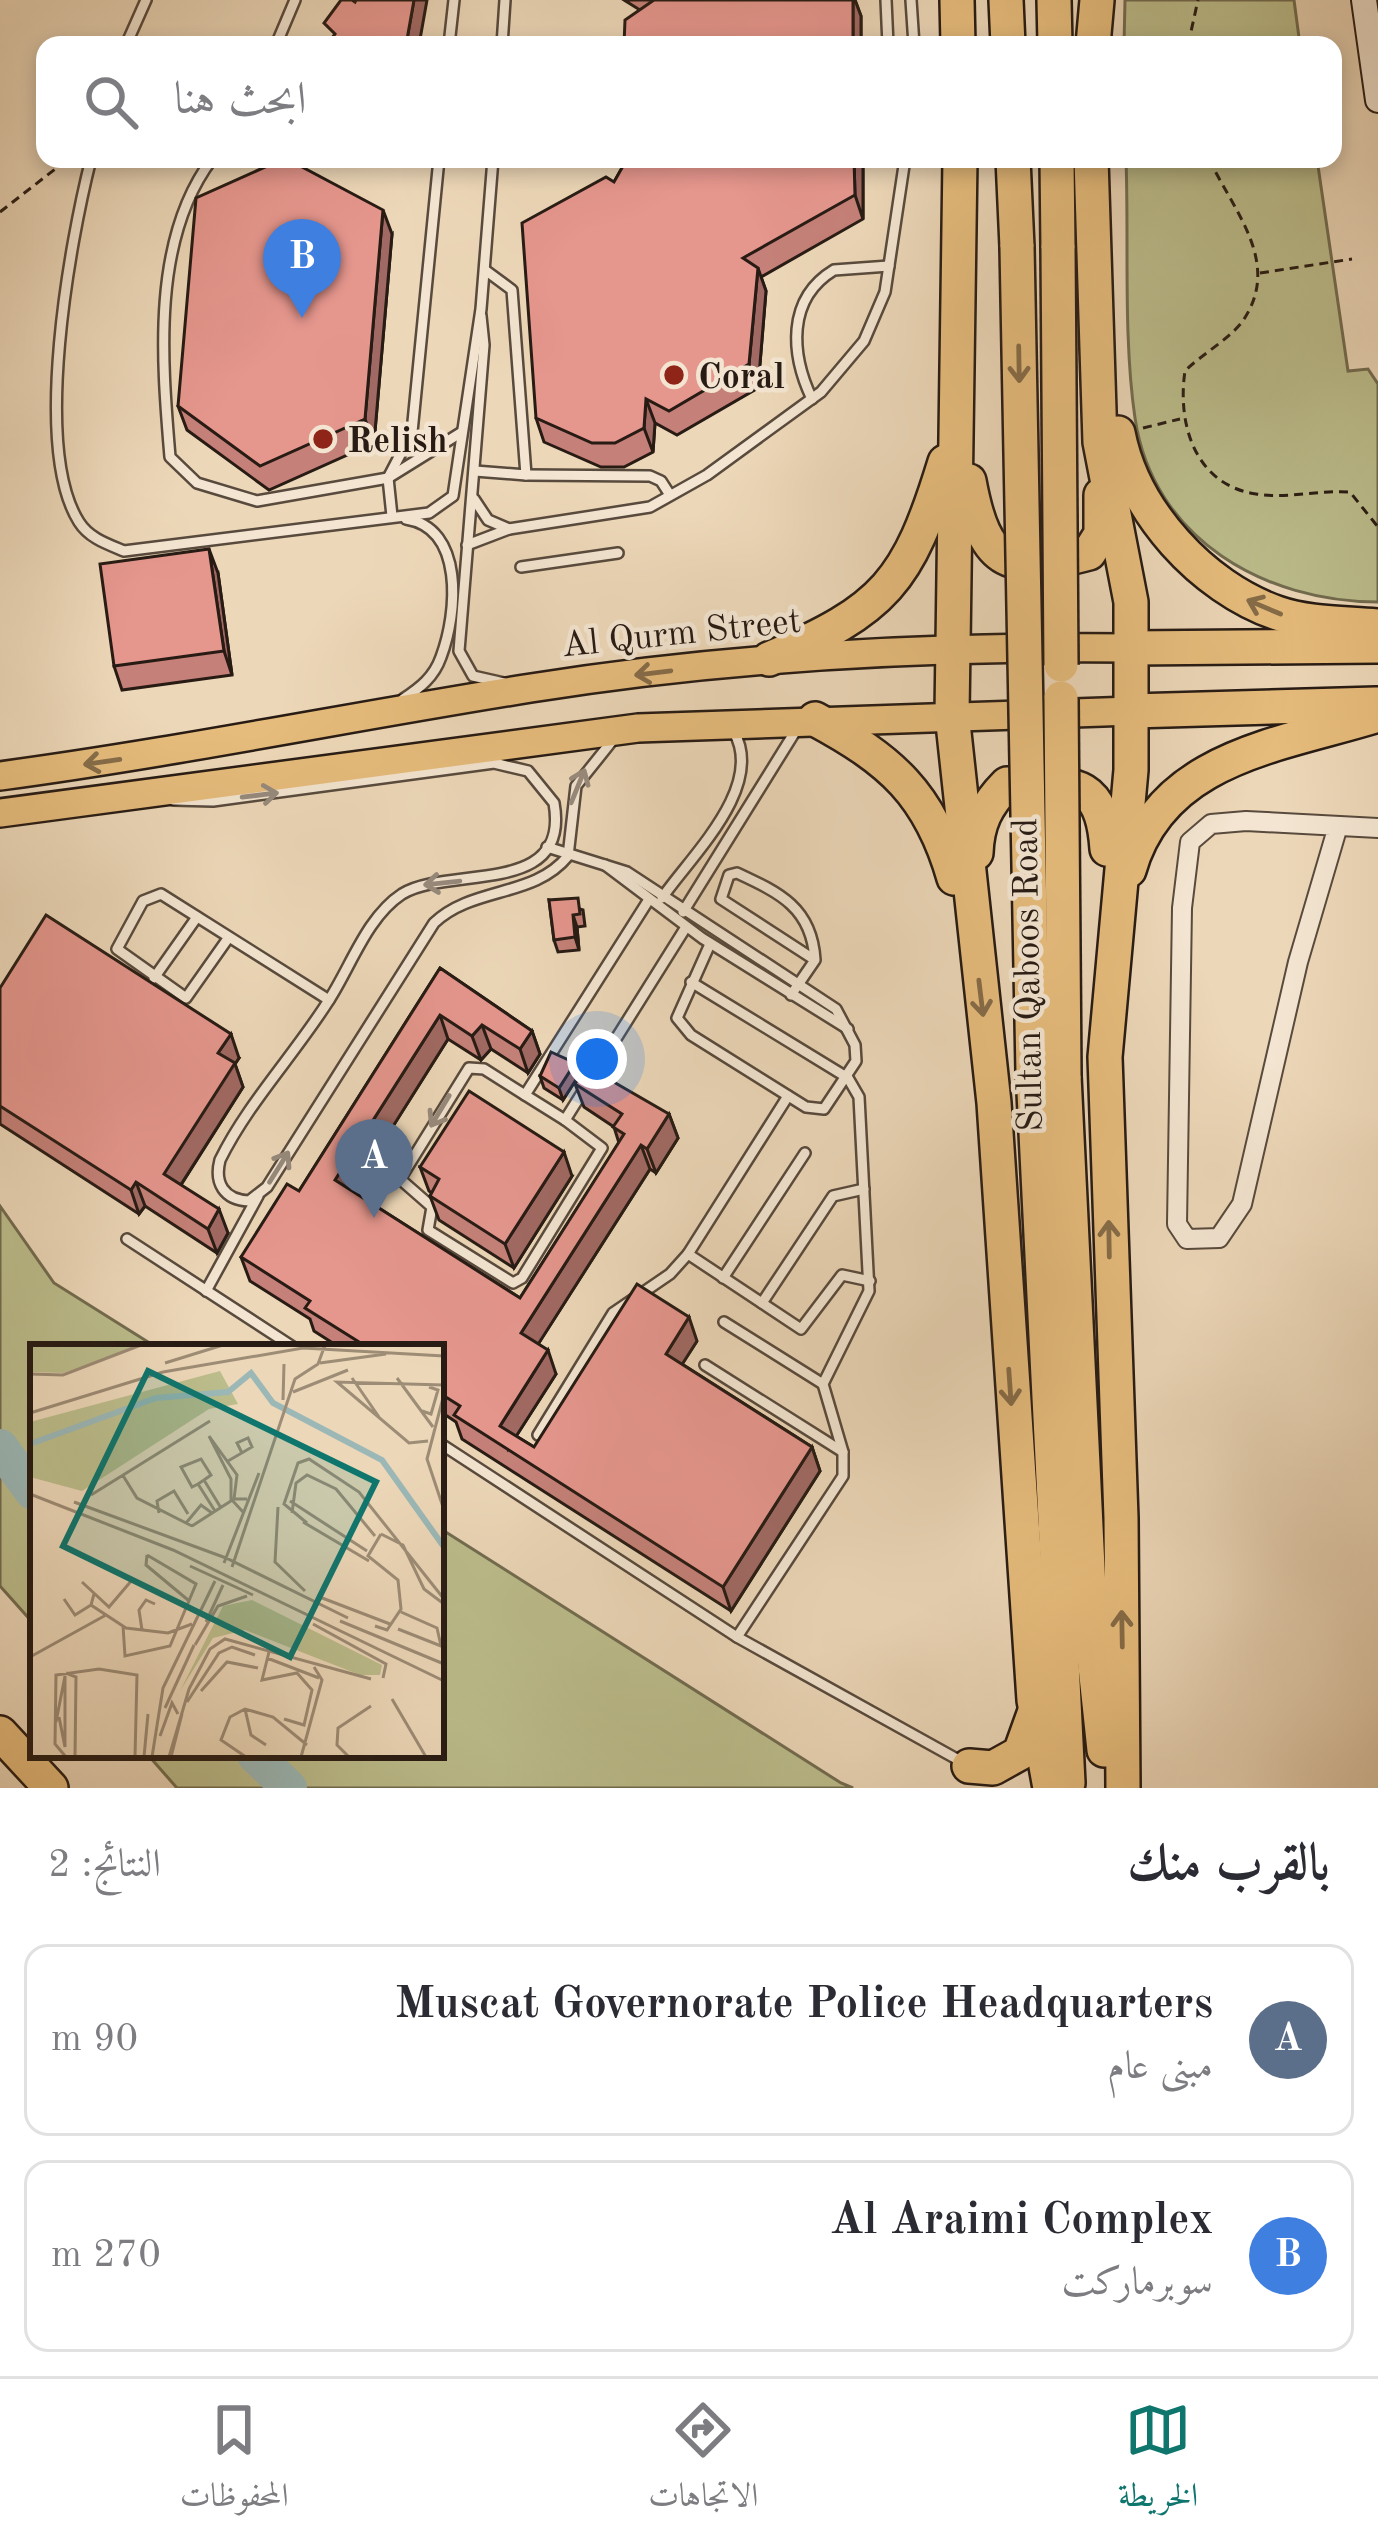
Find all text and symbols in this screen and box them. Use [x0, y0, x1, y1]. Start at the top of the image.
search box [36, 36, 1342, 168]
icon: search [78, 69, 144, 135]
text: ابحث هنا [174, 79, 307, 124]
pin: B [263, 219, 341, 318]
one-way arrow [1008, 344, 1031, 383]
place label: Coral [698, 361, 785, 397]
marker: Coral [661, 362, 687, 388]
place label: Relish [347, 425, 448, 461]
marker: Relish [310, 426, 336, 452]
one-way arrow [1246, 594, 1282, 616]
street label: Al Qurm Street [560, 605, 803, 665]
one-way arrow [634, 663, 673, 685]
one-way arrow [83, 751, 122, 774]
one-way arrow [569, 768, 591, 805]
one-way arrow [240, 783, 279, 805]
street label: Sultan Qaboos Road [1009, 818, 1051, 1132]
one-way arrow [423, 872, 462, 895]
one-way arrow [970, 978, 992, 1017]
your location [567, 1029, 627, 1089]
one-way arrow [428, 1093, 452, 1127]
pin: A [335, 1119, 413, 1218]
one-way arrow [267, 1151, 291, 1185]
one-way arrow [1098, 1220, 1121, 1259]
inset map [30, 1344, 444, 1758]
one-way arrow [998, 1367, 1021, 1406]
one-way arrow [1110, 1610, 1133, 1649]
text: بالقرب منك [1127, 1840, 1330, 1891]
text: النتائج: 2 [48, 1846, 161, 1885]
text: Muscat Governorate Police Headquarters [395, 1983, 1213, 2028]
text: 90 m [51, 2020, 138, 2059]
text: A [1273, 2020, 1303, 2059]
text: مبنى عام [1107, 2048, 1213, 2087]
text: Al Araimi Complex [830, 2199, 1213, 2244]
text: 270 m [51, 2236, 161, 2275]
text: B [1274, 2236, 1302, 2275]
text: سوبرماركت [1062, 2264, 1213, 2303]
tab: المحفوظات [180, 2397, 289, 2527]
tab: الاتجاهات [648, 2397, 758, 2527]
tab: الخريطة [1118, 2397, 1198, 2527]

